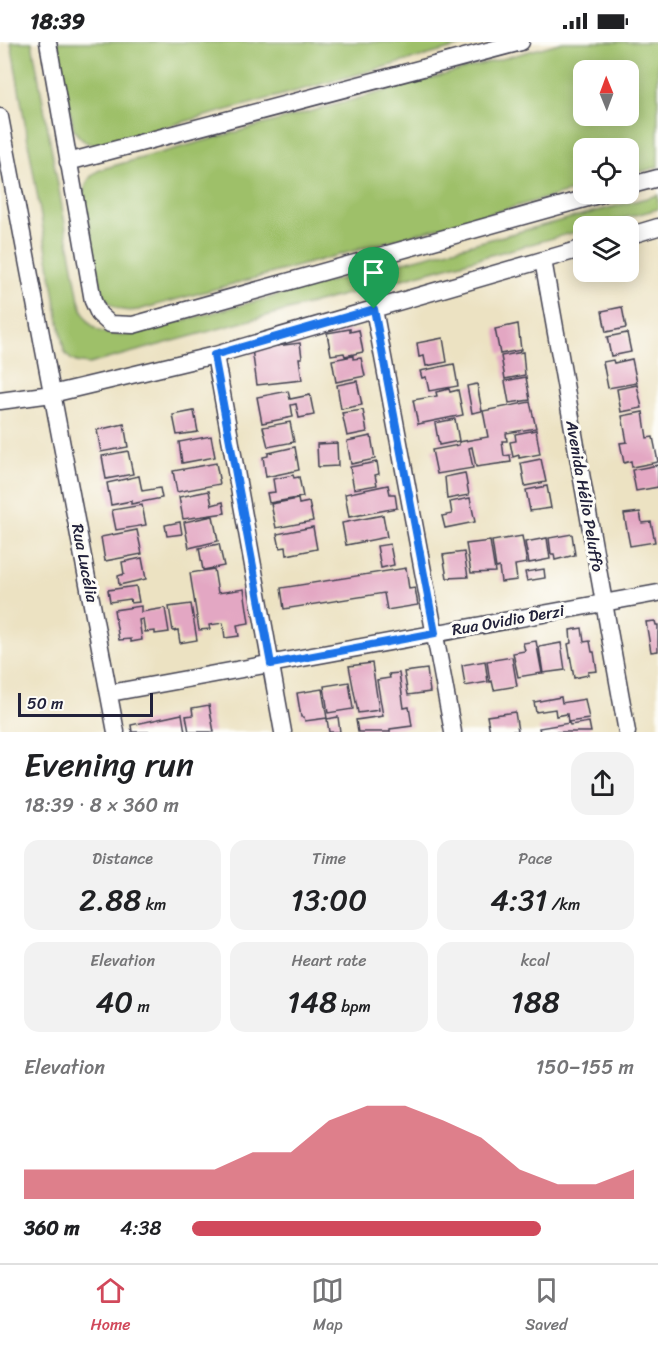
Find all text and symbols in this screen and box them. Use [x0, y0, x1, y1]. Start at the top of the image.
text: 18:39 [30, 2, 85, 41]
north arrow [573, 60, 639, 126]
map controls [573, 60, 639, 282]
button: locate [573, 138, 639, 204]
button: layers [573, 216, 639, 282]
pin [348, 247, 399, 309]
icon: arrive [357, 256, 390, 289]
street label: Avenida Hélio Peluffo [557, 417, 613, 574]
street label: Rua Lucélia [63, 521, 107, 606]
street label: Rua Ovidio Derzi [449, 596, 567, 644]
text: 50 m [27, 689, 63, 718]
scale bar [18, 690, 153, 718]
text: Evening run [24, 736, 194, 794]
button: share [571, 752, 634, 815]
text: 18:39 · 8 × 360 m [24, 788, 179, 823]
text: Distance [92, 844, 153, 873]
text: Time [312, 844, 346, 873]
text: Pace [518, 844, 552, 873]
text: 2.88 [79, 873, 141, 927]
text: 13:00 [291, 873, 367, 927]
text: 4:31 [490, 873, 547, 927]
text: km [141, 890, 166, 919]
text: /km [547, 890, 580, 919]
text: Elevation [90, 946, 155, 975]
text: Heart rate [291, 946, 367, 975]
text: kcal [521, 946, 550, 975]
text: 40 [96, 975, 133, 1029]
text: 148 [287, 975, 337, 1029]
text: 188 [511, 975, 560, 1029]
text: m [133, 992, 150, 1021]
text: bpm [337, 992, 371, 1021]
text: Elevation [24, 1050, 105, 1085]
text: 150–155 m [536, 1050, 634, 1085]
text: 360 m [24, 1211, 80, 1246]
text: 4:38 [120, 1211, 162, 1246]
tab: Home [90, 1274, 130, 1339]
tab: Map [311, 1274, 344, 1339]
tab: Saved [525, 1274, 568, 1339]

